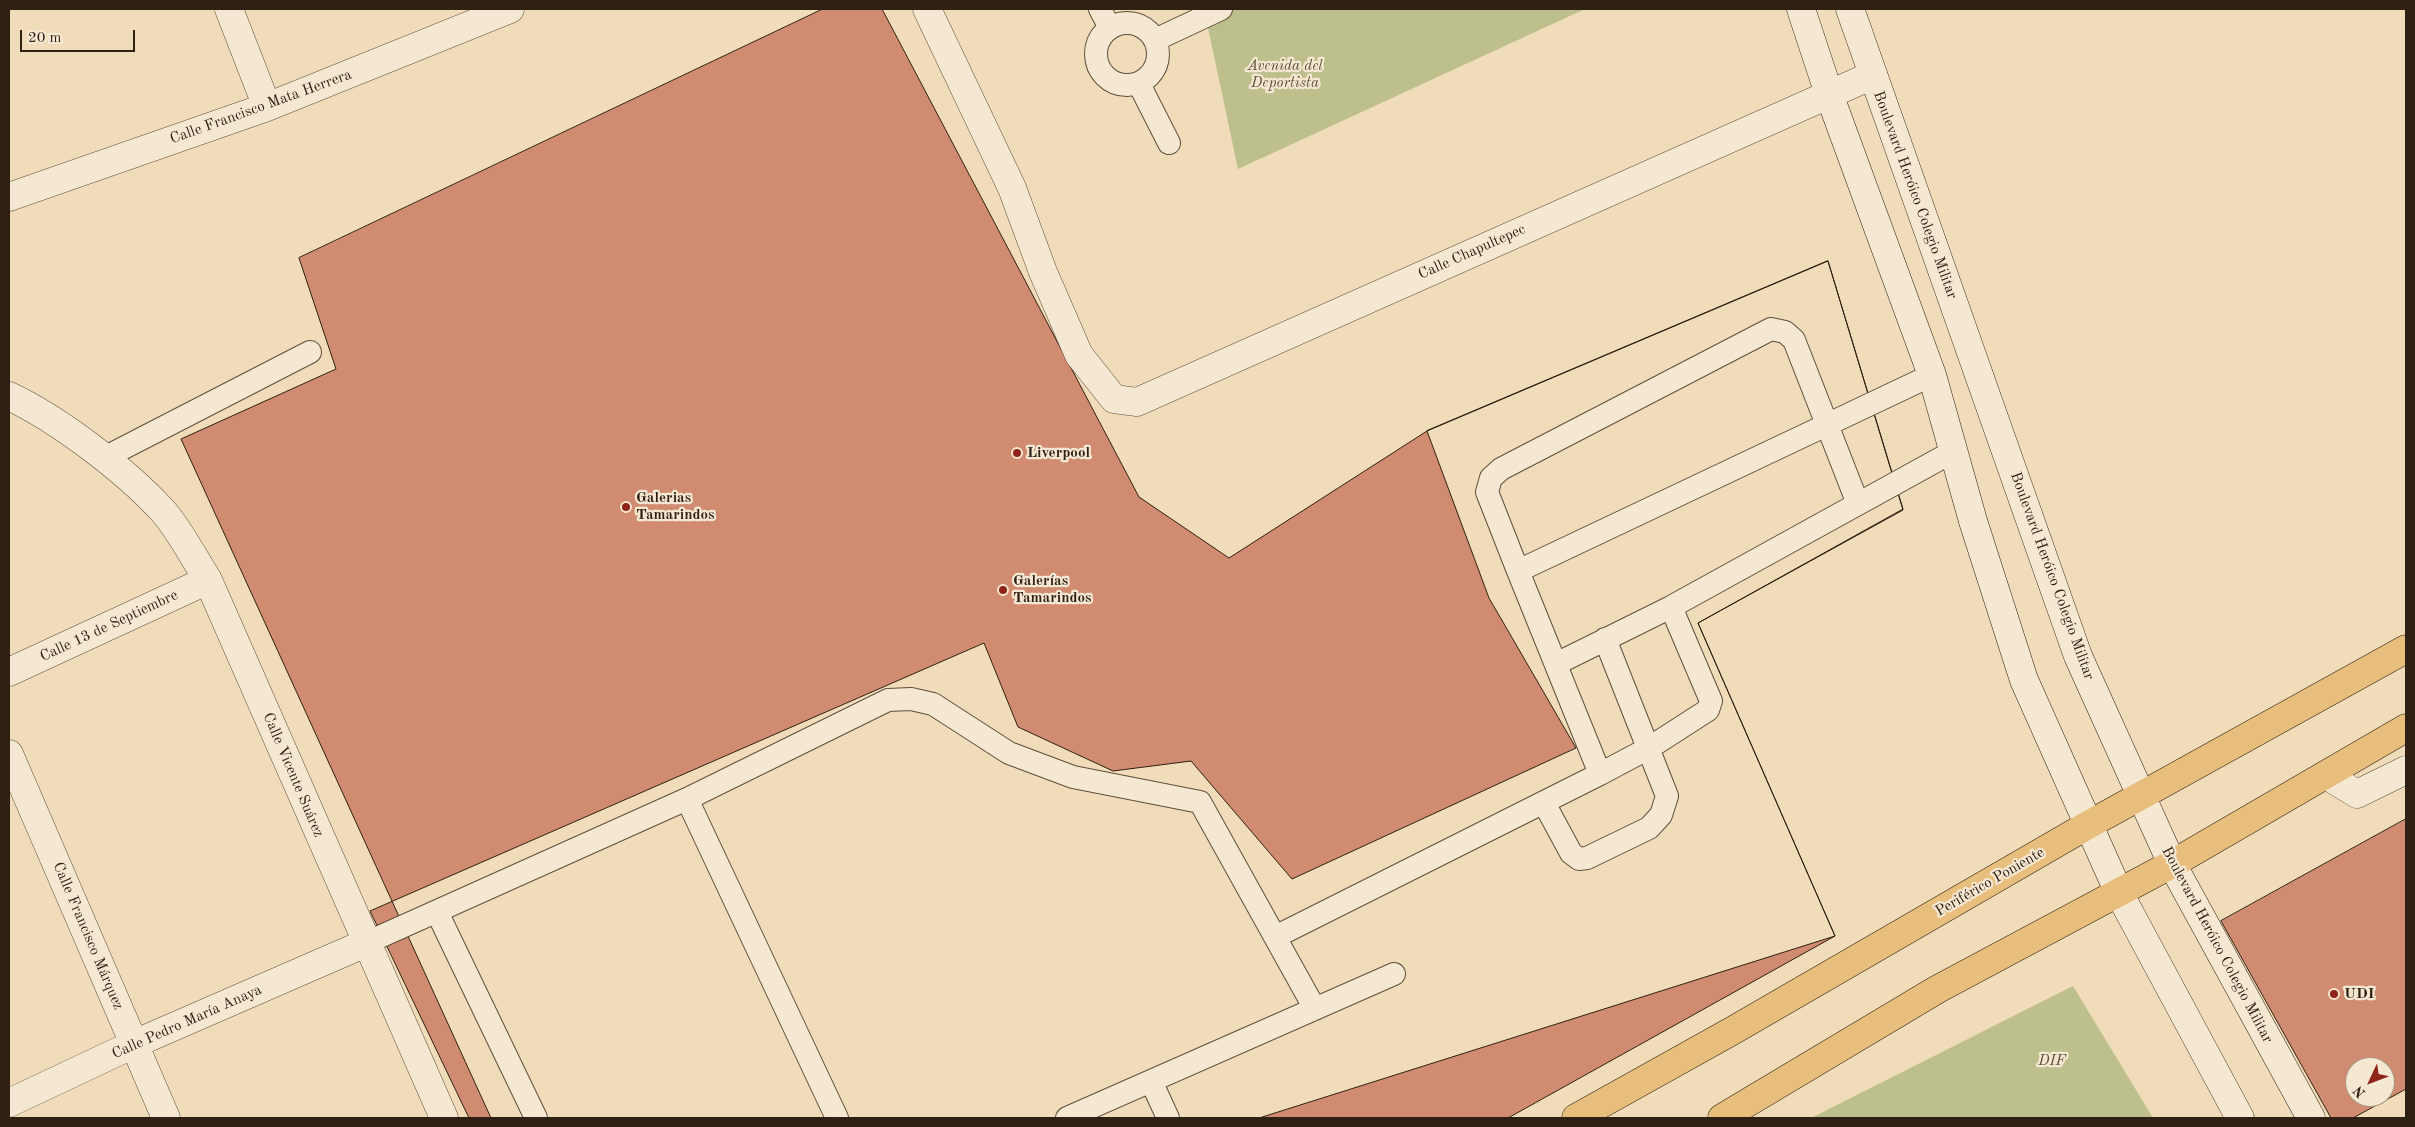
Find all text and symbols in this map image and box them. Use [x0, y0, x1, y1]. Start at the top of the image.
scale bar [22, 20, 138, 52]
text: 20 m [28, 31, 62, 46]
park label: Avenida del Deportista [1247, 57, 1323, 92]
street label: Calle Francisco Mata Herrera [168, 66, 354, 148]
street label: Boulevard Heróico Colegio Militar [1869, 89, 1961, 301]
street label: Calle Chapultepec [1416, 220, 1528, 284]
place label: Liverpool [1027, 444, 1090, 462]
marker: Liverpool [1011, 447, 1023, 459]
street label: Boulevard Heróico Colegio Militar [2006, 470, 2098, 682]
place label: Galerias Tamarindos [636, 489, 715, 524]
marker: Galerias Tamarindos [620, 501, 632, 513]
place label: Galerías Tamarindos [1013, 572, 1092, 607]
marker: Galerías Tamarindos [997, 584, 1009, 596]
street label: Calle 13 de Septiembre [37, 586, 181, 666]
street label: Calle Vicente Suárez [259, 710, 327, 840]
street label: Periférico Poniente [1932, 843, 2048, 921]
street label: Boulevard Heróico Colegio Militar [2157, 844, 2277, 1046]
street label: Calle Francisco Márquez [49, 859, 127, 1013]
street label: Calle Pedro María Anaya [109, 981, 265, 1063]
place label: UDI [2344, 985, 2374, 1003]
marker: UDI [2328, 988, 2340, 1000]
park label: DIF [2038, 1052, 2066, 1070]
north arrow [2345, 1057, 2395, 1107]
text: N [2351, 1083, 2369, 1100]

